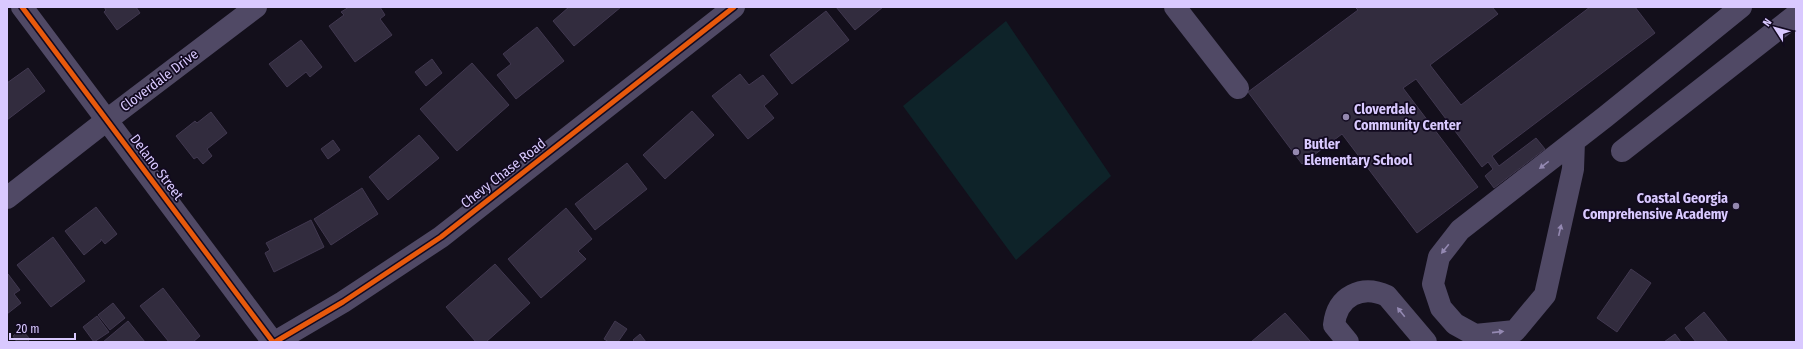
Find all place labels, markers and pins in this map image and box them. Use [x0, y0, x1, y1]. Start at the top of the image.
place label: Cloverdale Community Center [1354, 101, 1462, 134]
marker: Cloverdale Community Center [1341, 112, 1351, 122]
place label: Butler Elementary School [1304, 136, 1413, 169]
marker: Butler Elementary School [1291, 147, 1301, 157]
place label: Coastal Georgia Comprehensive Academy [1583, 190, 1728, 223]
marker: Coastal Georgia Comprehensive Academy [1731, 201, 1741, 211]

